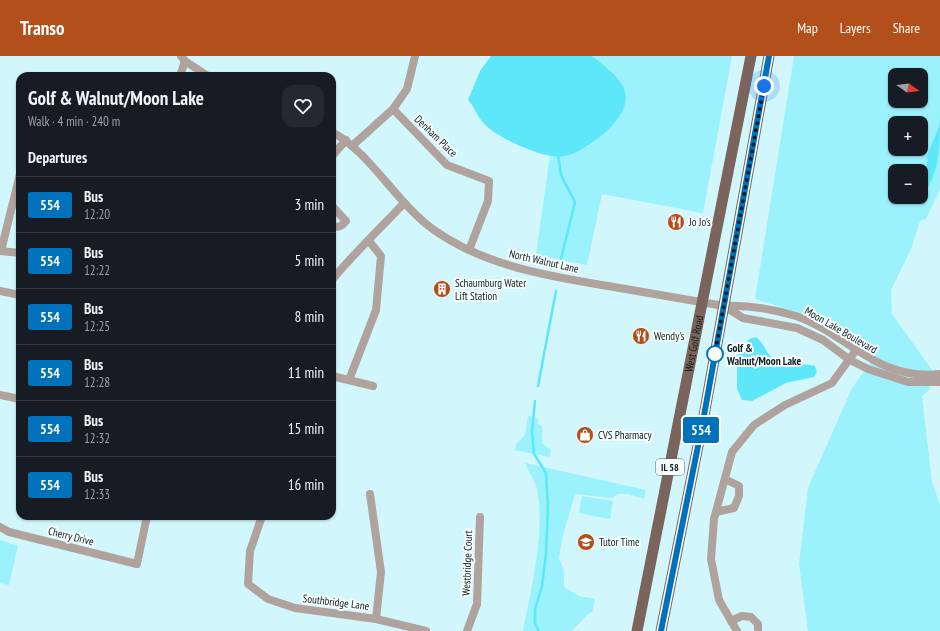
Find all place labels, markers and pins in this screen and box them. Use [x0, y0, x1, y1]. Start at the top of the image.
restaurant icon: Jo Jo's [666, 212, 686, 232]
place label: Jo Jo's [688, 215, 711, 229]
place label: Schaumburg Water Lift Station [455, 276, 526, 303]
building icon: Schaumburg Water Lift Station [432, 279, 452, 299]
restaurant icon: Wendy's [631, 326, 651, 346]
place label: Wendy's [654, 329, 685, 343]
place label: Golf & Walnut/Moon Lake [726, 341, 801, 368]
marker: Golf & Walnut/Moon Lake [706, 345, 724, 363]
shop icon: CVS Pharmacy [575, 425, 595, 445]
place label: CVS Pharmacy [598, 428, 652, 442]
school or university icon: Tutor Time [576, 532, 596, 552]
place label: Tutor Time [599, 535, 640, 549]

